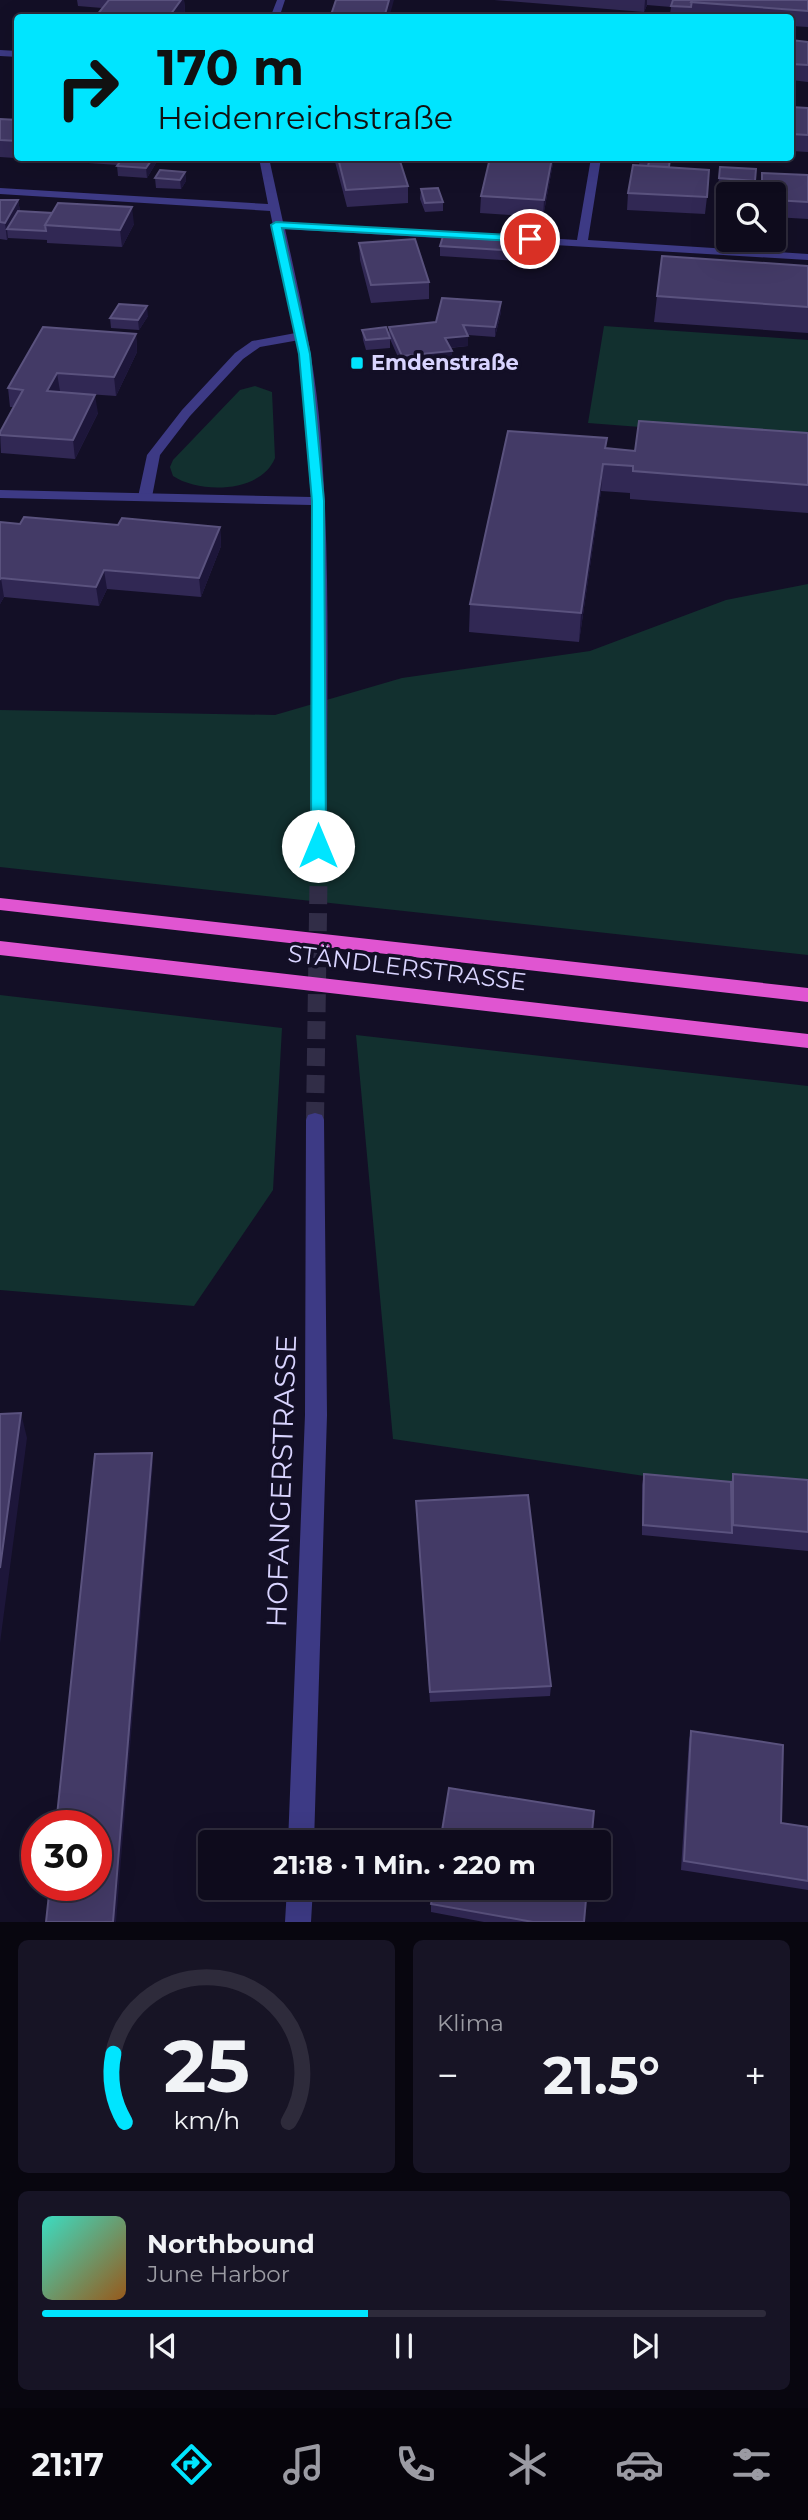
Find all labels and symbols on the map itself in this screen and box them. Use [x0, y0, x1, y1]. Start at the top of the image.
pin [500, 209, 560, 269]
place label: Emdenstraße [371, 350, 519, 375]
marker: Emdenstraße [349, 355, 365, 371]
position arrow [281, 809, 355, 883]
street label: STÄNDLERSTRASSE [286, 938, 528, 997]
street label: HOFANGERSTRASSE [259, 1334, 303, 1628]
speed limit sign: 30 [21, 1810, 112, 1901]

